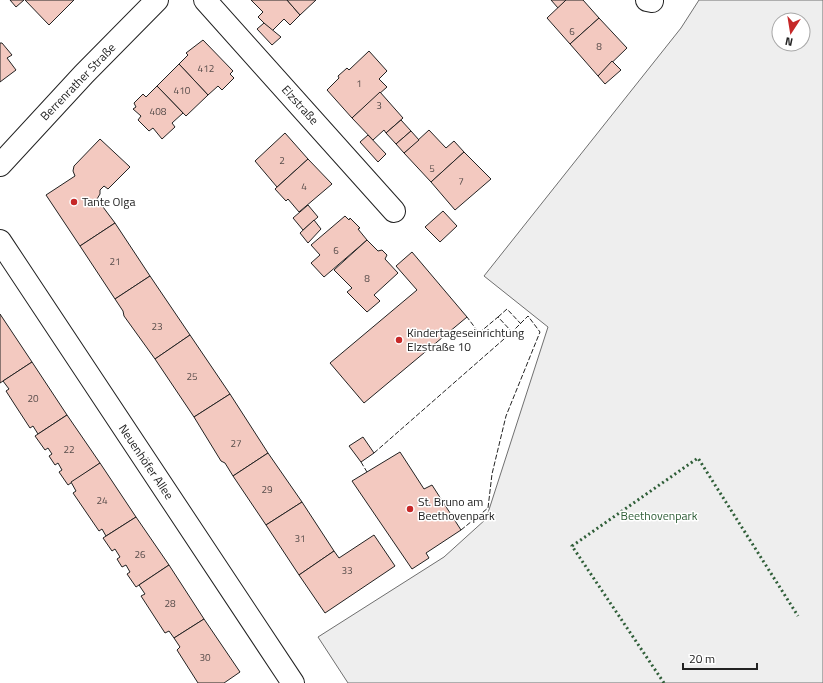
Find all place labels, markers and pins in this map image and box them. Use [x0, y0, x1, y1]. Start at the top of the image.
place label: Tante Olga [82, 192, 135, 211]
marker: Tante Olga [69, 197, 79, 207]
place label: Kindertageseinrichtung Elzstraße 10 [407, 323, 524, 356]
marker: Kindertageseinrichtung Elzstraße 10 [394, 335, 404, 345]
place label: St. Bruno am Beethovenpark [418, 492, 495, 525]
marker: St. Bruno am Beethovenpark [405, 504, 415, 514]

